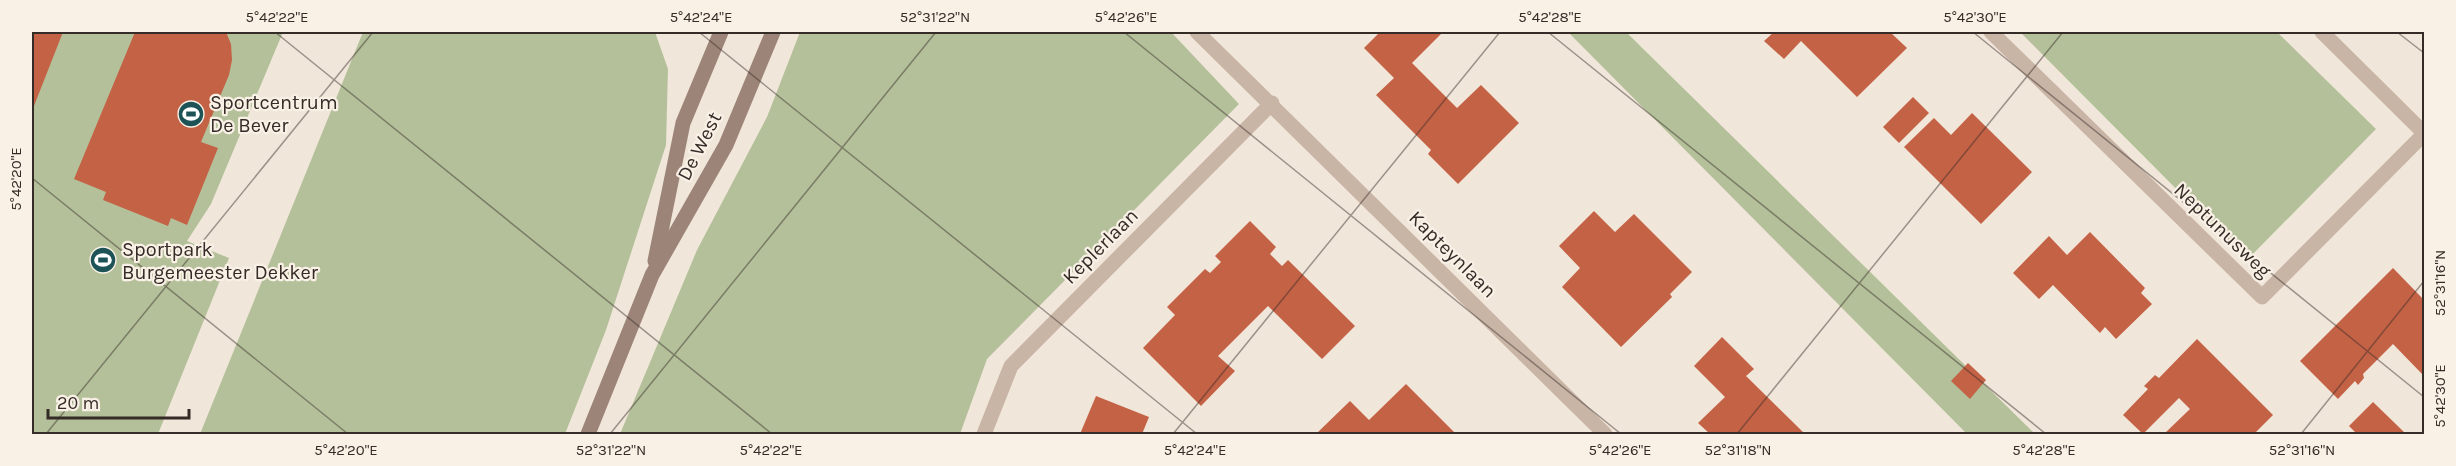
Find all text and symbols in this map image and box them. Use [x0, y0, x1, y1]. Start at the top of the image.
text: 5°42'22"E [245, 8, 309, 26]
text: 5°42'24"E [670, 8, 732, 26]
text: 52°31'22"N [900, 8, 970, 26]
text: 5°42'26"E [1095, 8, 1157, 26]
text: 5°42'28"E [1518, 8, 1582, 26]
text: 5°42'30"E [1943, 8, 2007, 26]
place label: Sportcentrum De Bever [210, 91, 338, 137]
sports icon: Sportcentrum De Bever [176, 99, 206, 129]
street label: De West [672, 108, 727, 184]
text: 5°42'20"E [7, 147, 25, 211]
street label: Neptunusweg [2169, 178, 2276, 282]
street label: Keplerlaan [1058, 204, 1143, 289]
street label: Kapteynlaan [1404, 206, 1501, 303]
place label: Sportpark Burgemeester Dekker [122, 238, 319, 284]
sports icon: Sportpark Burgemeester Dekker [88, 245, 118, 275]
text: 52°31'16"N [2431, 250, 2449, 316]
text: 5°42'30"E [2431, 364, 2449, 428]
scale bar [48, 382, 189, 420]
text: 20 m [57, 392, 99, 414]
text: 5°42'20"E [314, 441, 378, 459]
text: 52°31'22"N [576, 441, 646, 459]
text: 5°42'22"E [739, 441, 803, 459]
text: 5°42'24"E [1164, 441, 1226, 459]
text: 5°42'26"E [1589, 441, 1651, 459]
text: 52°31'18"N [1704, 441, 1772, 459]
text: 5°42'28"E [2012, 441, 2076, 459]
text: 52°31'16"N [2269, 441, 2335, 459]

